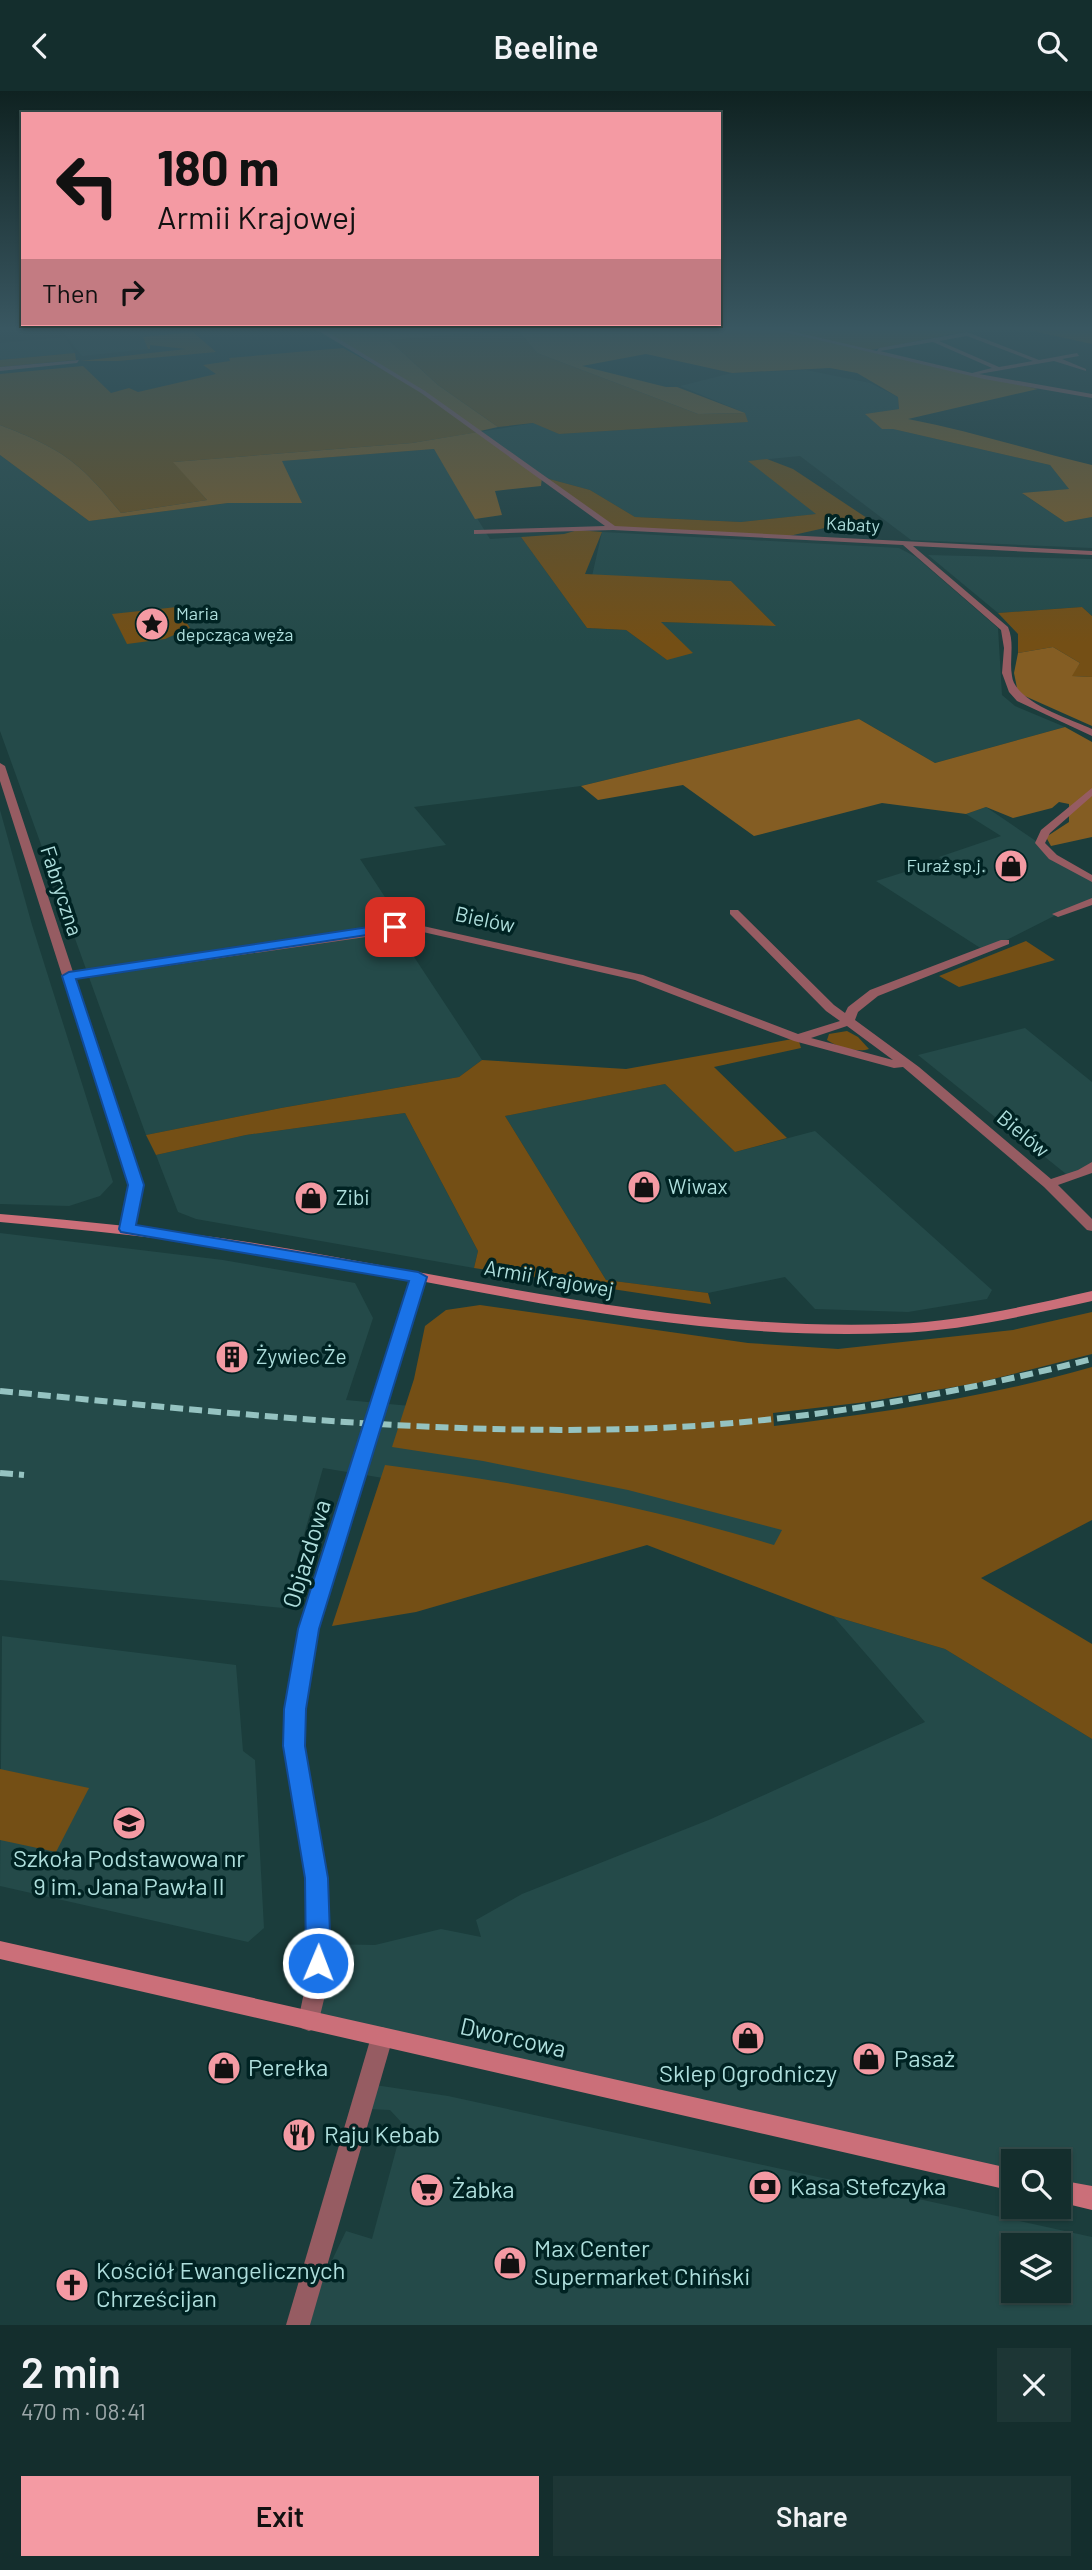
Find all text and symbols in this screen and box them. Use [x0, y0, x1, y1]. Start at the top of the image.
icon: back [21, 27, 59, 65]
text: Beeline [494, 27, 598, 65]
icon: search [1033, 27, 1071, 65]
text: 180 m [157, 137, 280, 196]
icon: left [42, 140, 133, 231]
text: Armii Krajowej [157, 197, 357, 235]
icon: right [113, 273, 151, 311]
text: Then [42, 277, 99, 308]
street label: Kabaty [826, 512, 881, 536]
place label: Maria depcząca węża [176, 602, 293, 645]
place icon: Maria depcząca węża [133, 605, 171, 643]
street label: Fabryczna [36, 842, 89, 939]
shop icon: Furaż sp.j. [992, 847, 1030, 885]
place label: Furaż sp.j. [906, 854, 986, 876]
pin [365, 897, 425, 957]
street label: Bielów [453, 900, 518, 937]
icon: arrive [376, 908, 414, 946]
street label: Bielów [993, 1104, 1055, 1162]
shop icon: Wiwax [625, 1168, 663, 1206]
place label: Wiwax [668, 1173, 727, 1198]
shop icon: Zibi [292, 1179, 330, 1217]
place label: Zibi [336, 1184, 370, 1209]
street label: Armii Krajowej [483, 1254, 616, 1301]
building icon: Żywiec Że [213, 1338, 251, 1376]
place label: Żywiec Że [256, 1343, 347, 1368]
street label: Objazdowa [275, 1496, 336, 1611]
school or university icon: Szkoła Podstawowa nr 9 im. Jana Pawła II [110, 1804, 148, 1842]
place label: Szkoła Podstawowa nr 9 im. Jana Pawła II [13, 1843, 245, 1900]
position arrow [281, 1926, 355, 2000]
street label: Dworcowa [458, 2010, 569, 2063]
shop icon: Sklep Ogrodniczy [729, 2019, 767, 2057]
shop icon: Pasaż [850, 2040, 888, 2078]
place label: Pasaż [894, 2043, 955, 2072]
shop icon: Perełka [205, 2049, 243, 2087]
place label: Perełka [248, 2052, 328, 2081]
place label: Sklep Ogrodniczy [659, 2058, 837, 2087]
restaurant icon: Raju Kebab [280, 2116, 318, 2154]
place label: Raju Kebab [324, 2119, 440, 2148]
map controls [1001, 2149, 1071, 2303]
button: search [1001, 2149, 1071, 2219]
bank icon: Kasa Stefczyka [746, 2168, 784, 2206]
supermarket icon: Żabka [408, 2171, 446, 2209]
place label: Kasa Stefczyka [790, 2171, 946, 2200]
place label: Żabka [452, 2174, 515, 2203]
place label: Max Center Supermarket Chiński [534, 2233, 750, 2290]
button: layers [1001, 2233, 1071, 2303]
shop icon: Max Center Supermarket Chiński [491, 2244, 529, 2282]
place label: Kościół Ewangelicznych Chrześcijan [96, 2255, 346, 2312]
church icon: Kościół Ewangelicznych Chrześcijan [53, 2266, 91, 2304]
text: 2 min [21, 2346, 121, 2396]
button: close [997, 2348, 1071, 2422]
text: 470 m · 08:41 [21, 2397, 146, 2425]
button: Exit [21, 2476, 539, 2556]
button: Share [553, 2476, 1071, 2556]

